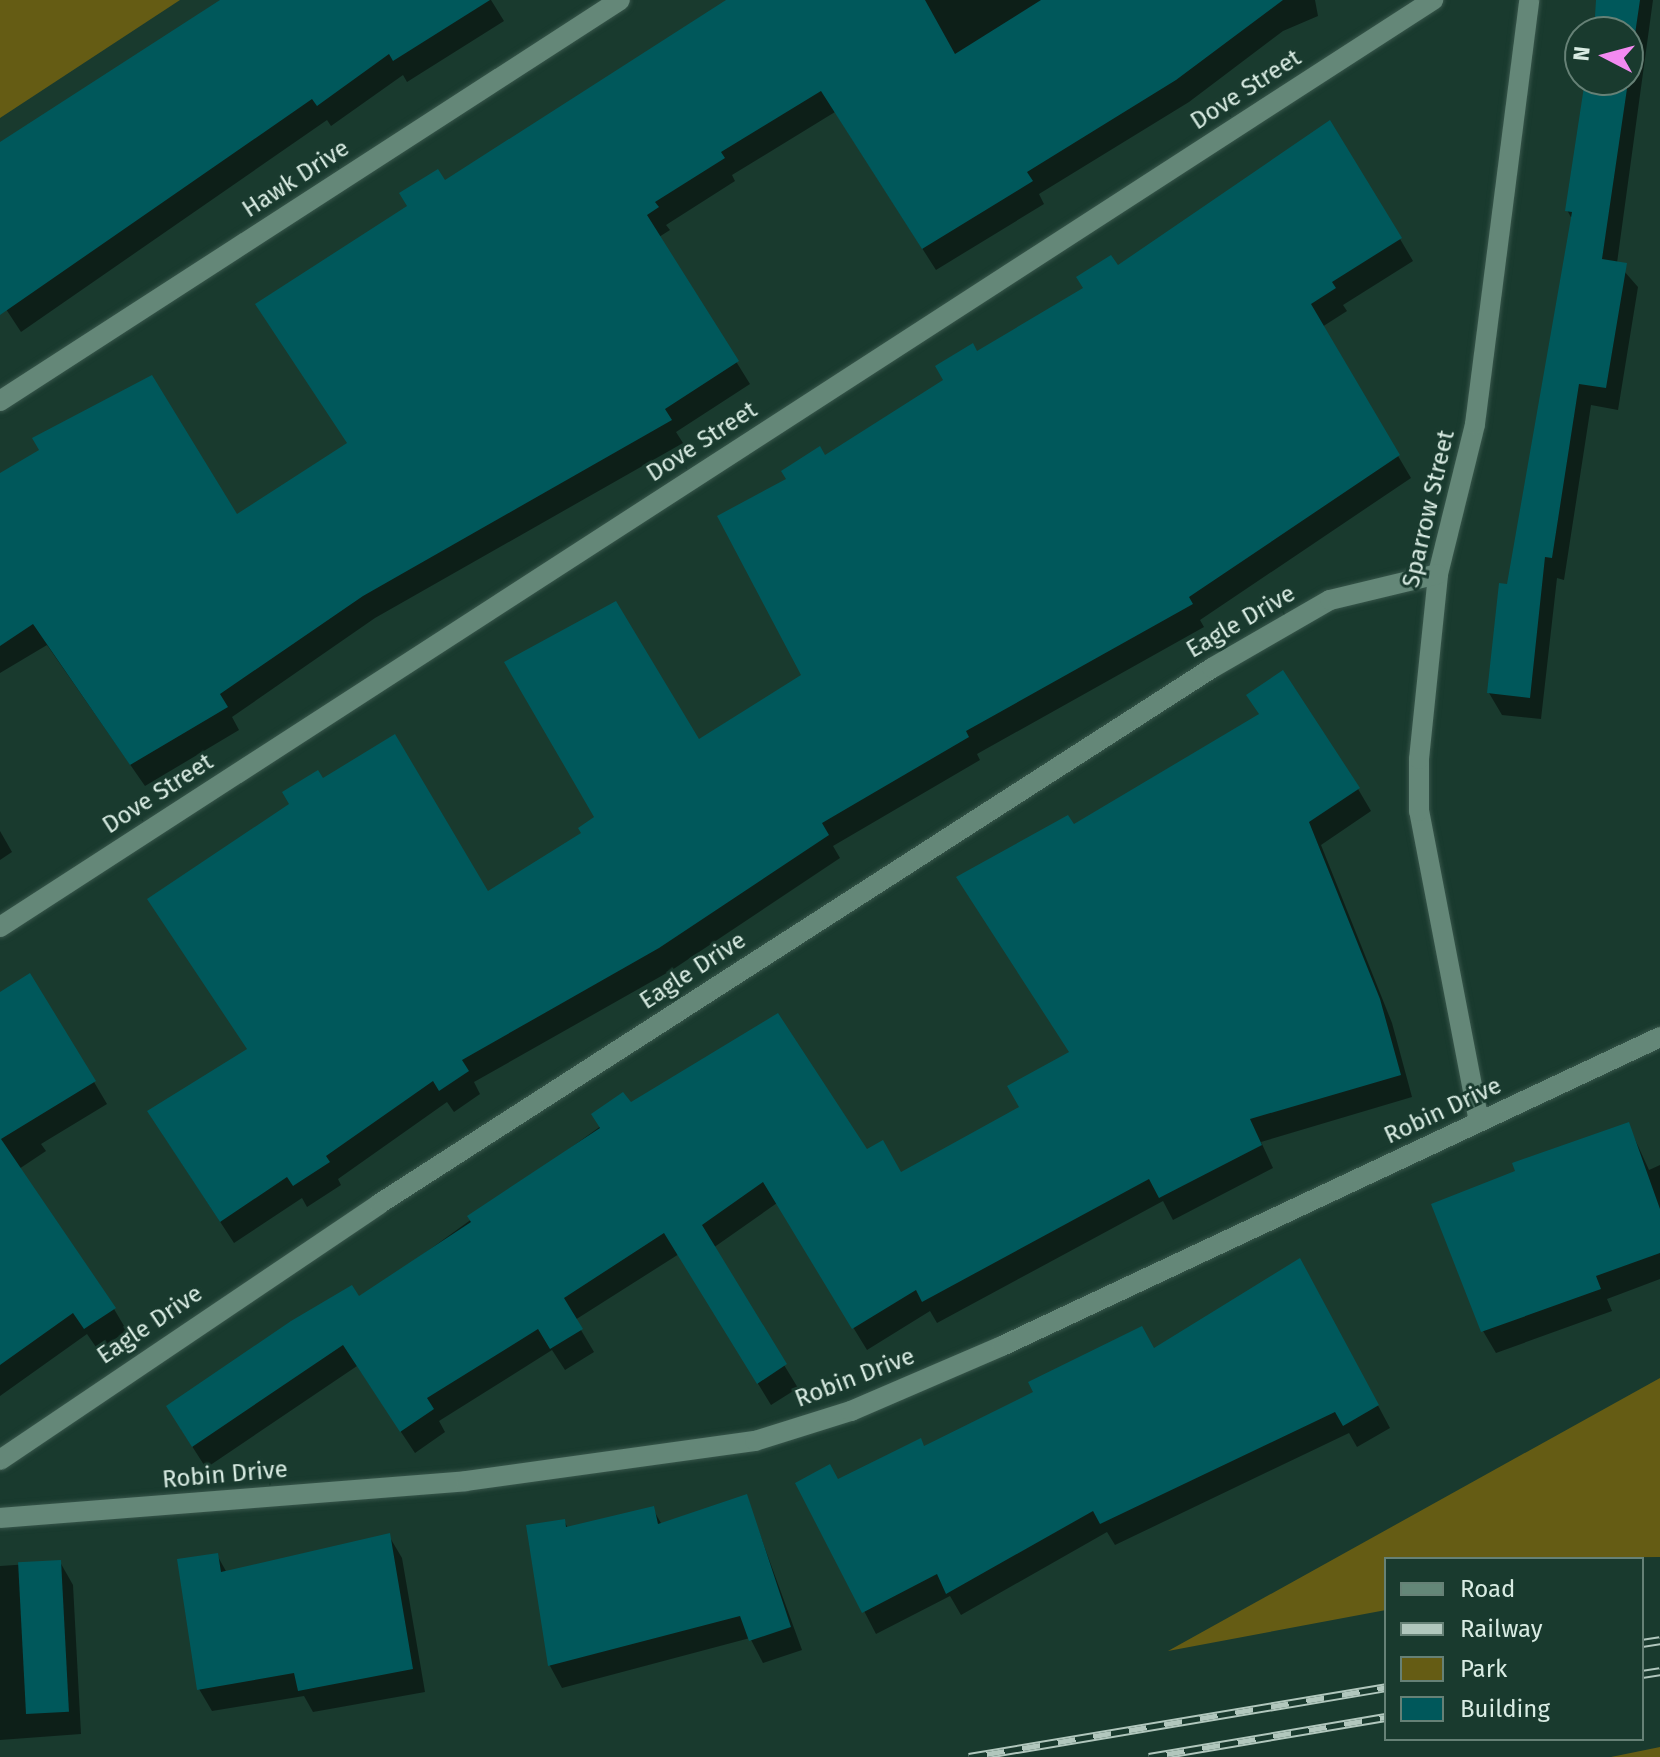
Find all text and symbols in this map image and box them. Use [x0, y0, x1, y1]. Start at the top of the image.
north arrow [1564, 16, 1644, 96]
street label: Dove Street [1185, 44, 1307, 136]
text: N [1567, 45, 1596, 62]
street label: Hawk Drive [237, 134, 355, 224]
street label: Dove Street [641, 396, 763, 488]
street label: Sparrow Street [1397, 427, 1461, 591]
street label: Eagle Drive [1182, 579, 1300, 665]
street label: Dove Street [97, 748, 219, 840]
street label: Eagle Drive [635, 926, 751, 1016]
street label: Robin Drive [1380, 1071, 1506, 1151]
street label: Eagle Drive [92, 1279, 208, 1371]
street label: Robin Drive [791, 1342, 919, 1414]
street label: Robin Drive [161, 1455, 289, 1495]
legend [1384, 1557, 1644, 1741]
text: Road [1460, 1575, 1515, 1603]
text: Railway [1460, 1615, 1543, 1643]
text: Park [1460, 1655, 1507, 1683]
text: Building [1460, 1695, 1550, 1723]

